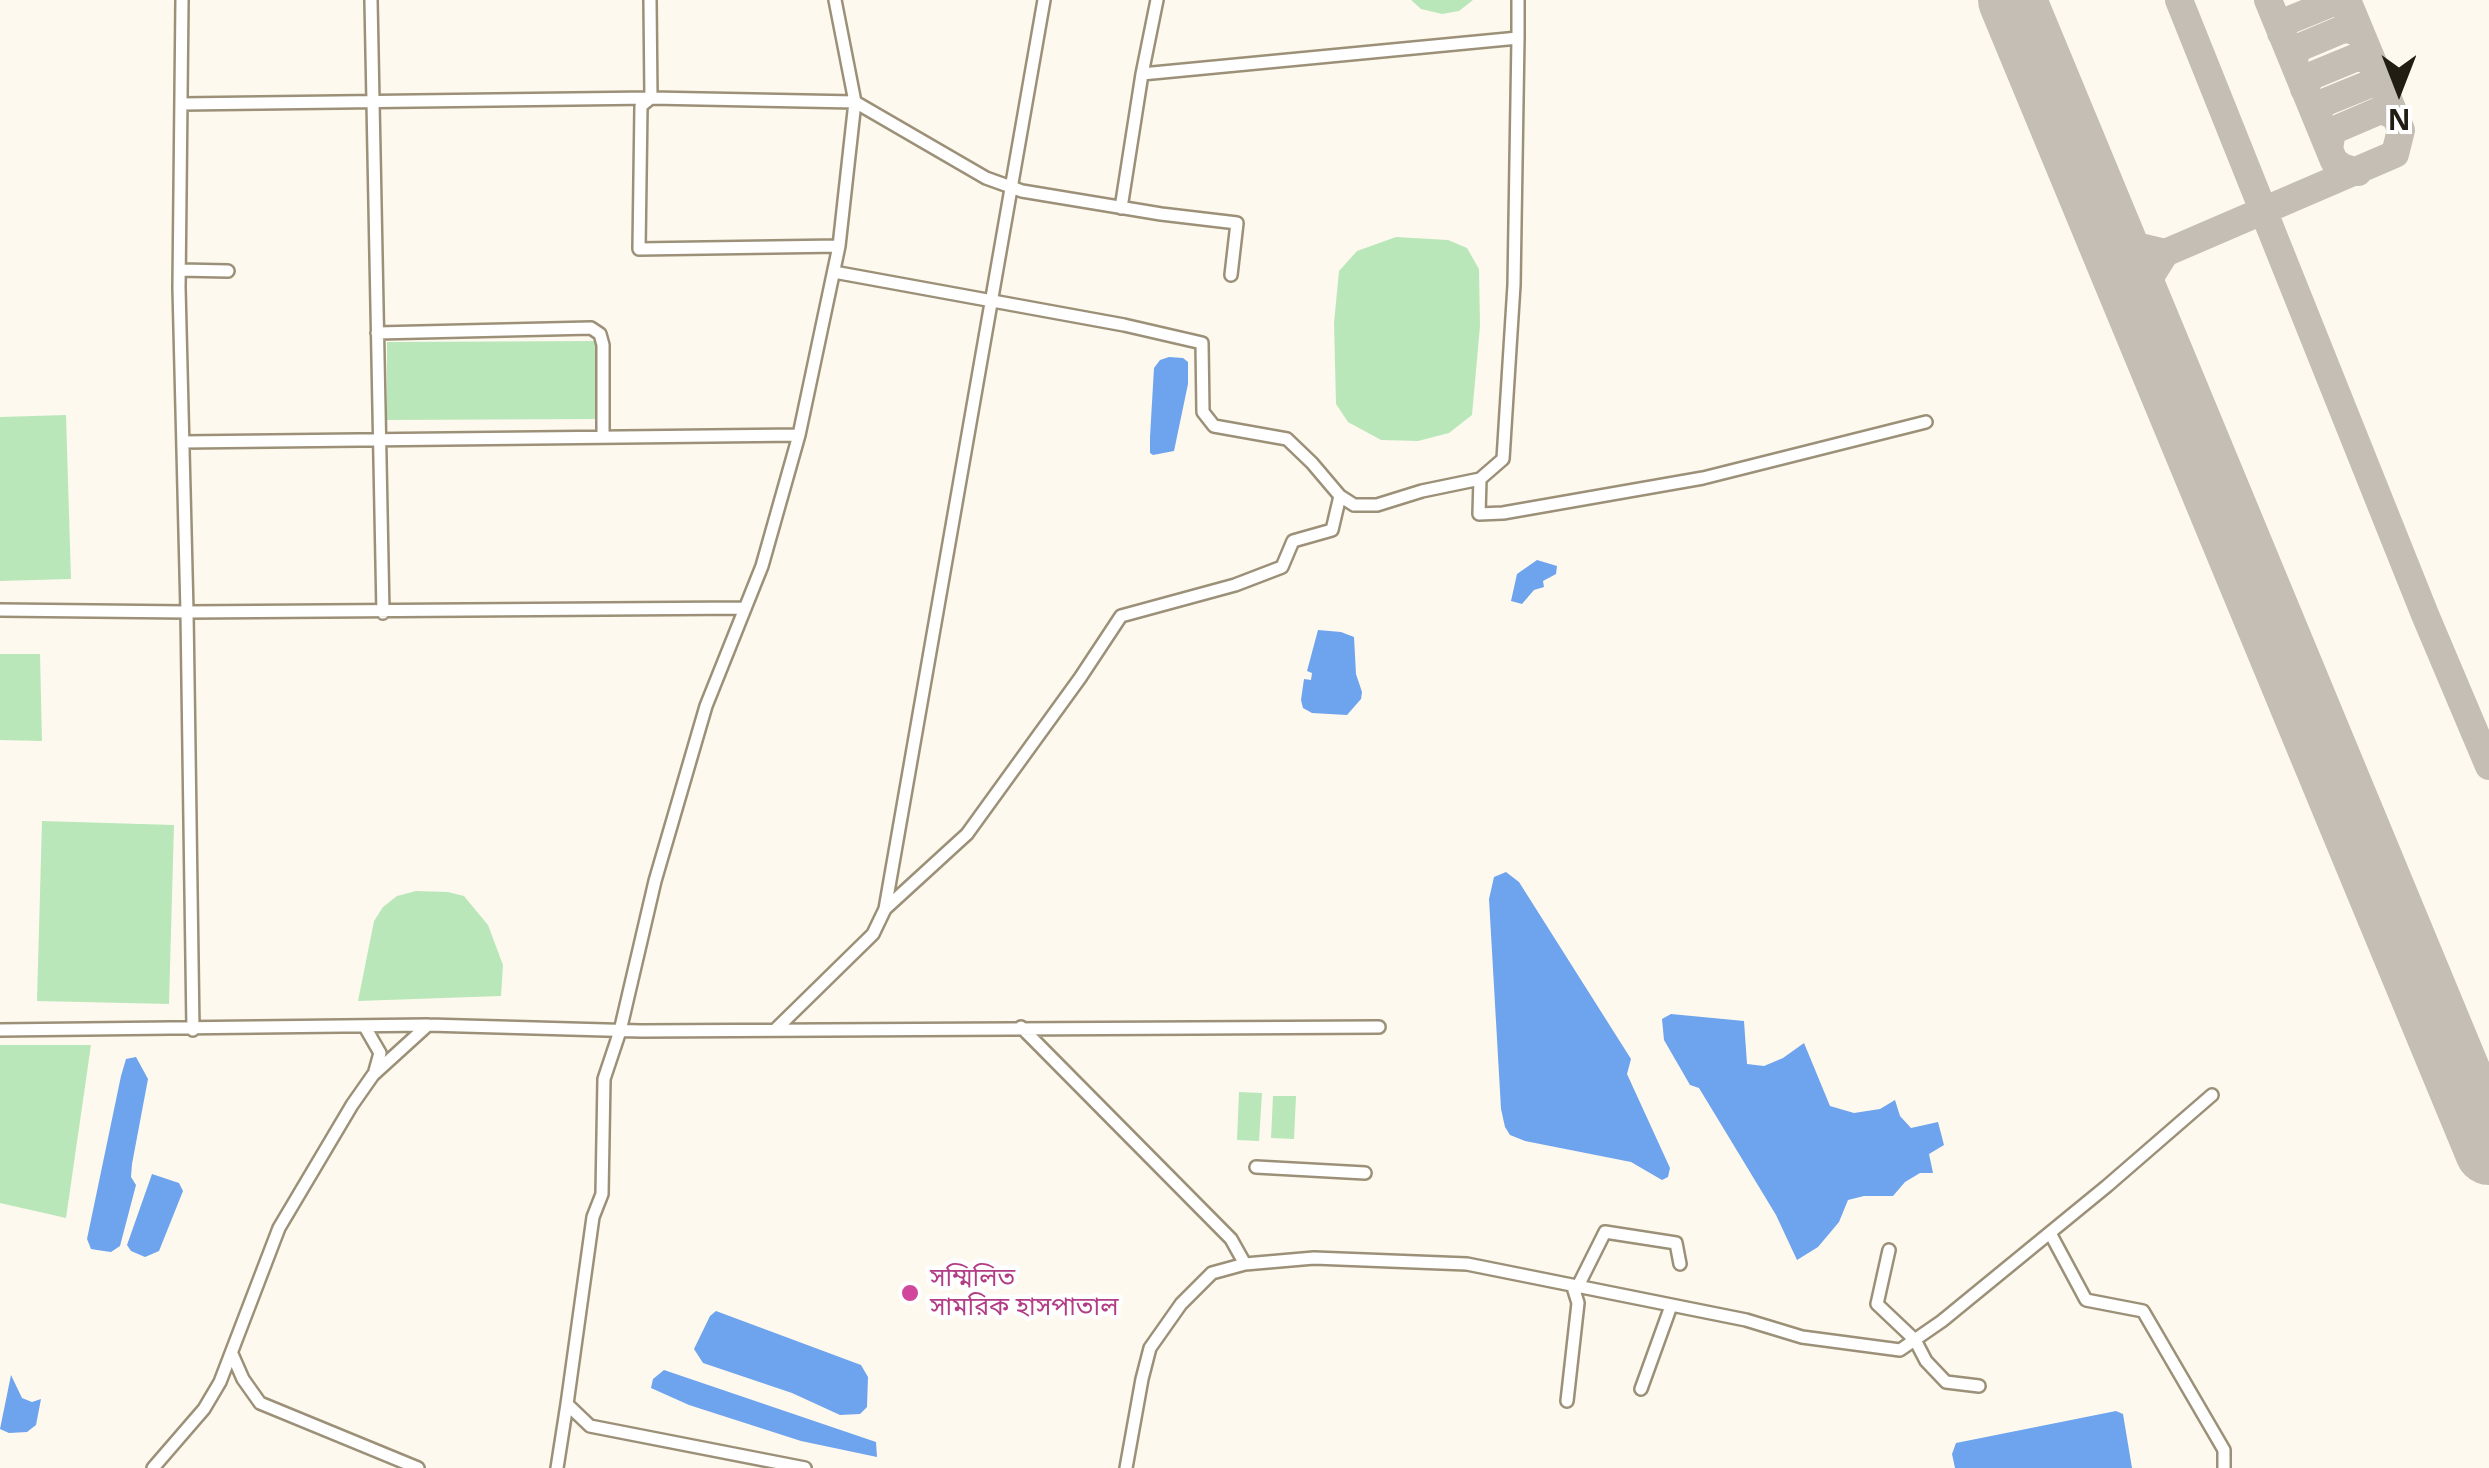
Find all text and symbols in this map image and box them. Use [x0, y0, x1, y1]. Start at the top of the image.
north arrow [2349, 40, 2449, 140]
text: N [2388, 101, 2410, 139]
place label: সম্মিলিত সামরিক হাসপাতাল [930, 1264, 1118, 1323]
marker: সম্মিলিত সামরিক হাসপাতাল [899, 1282, 921, 1304]

